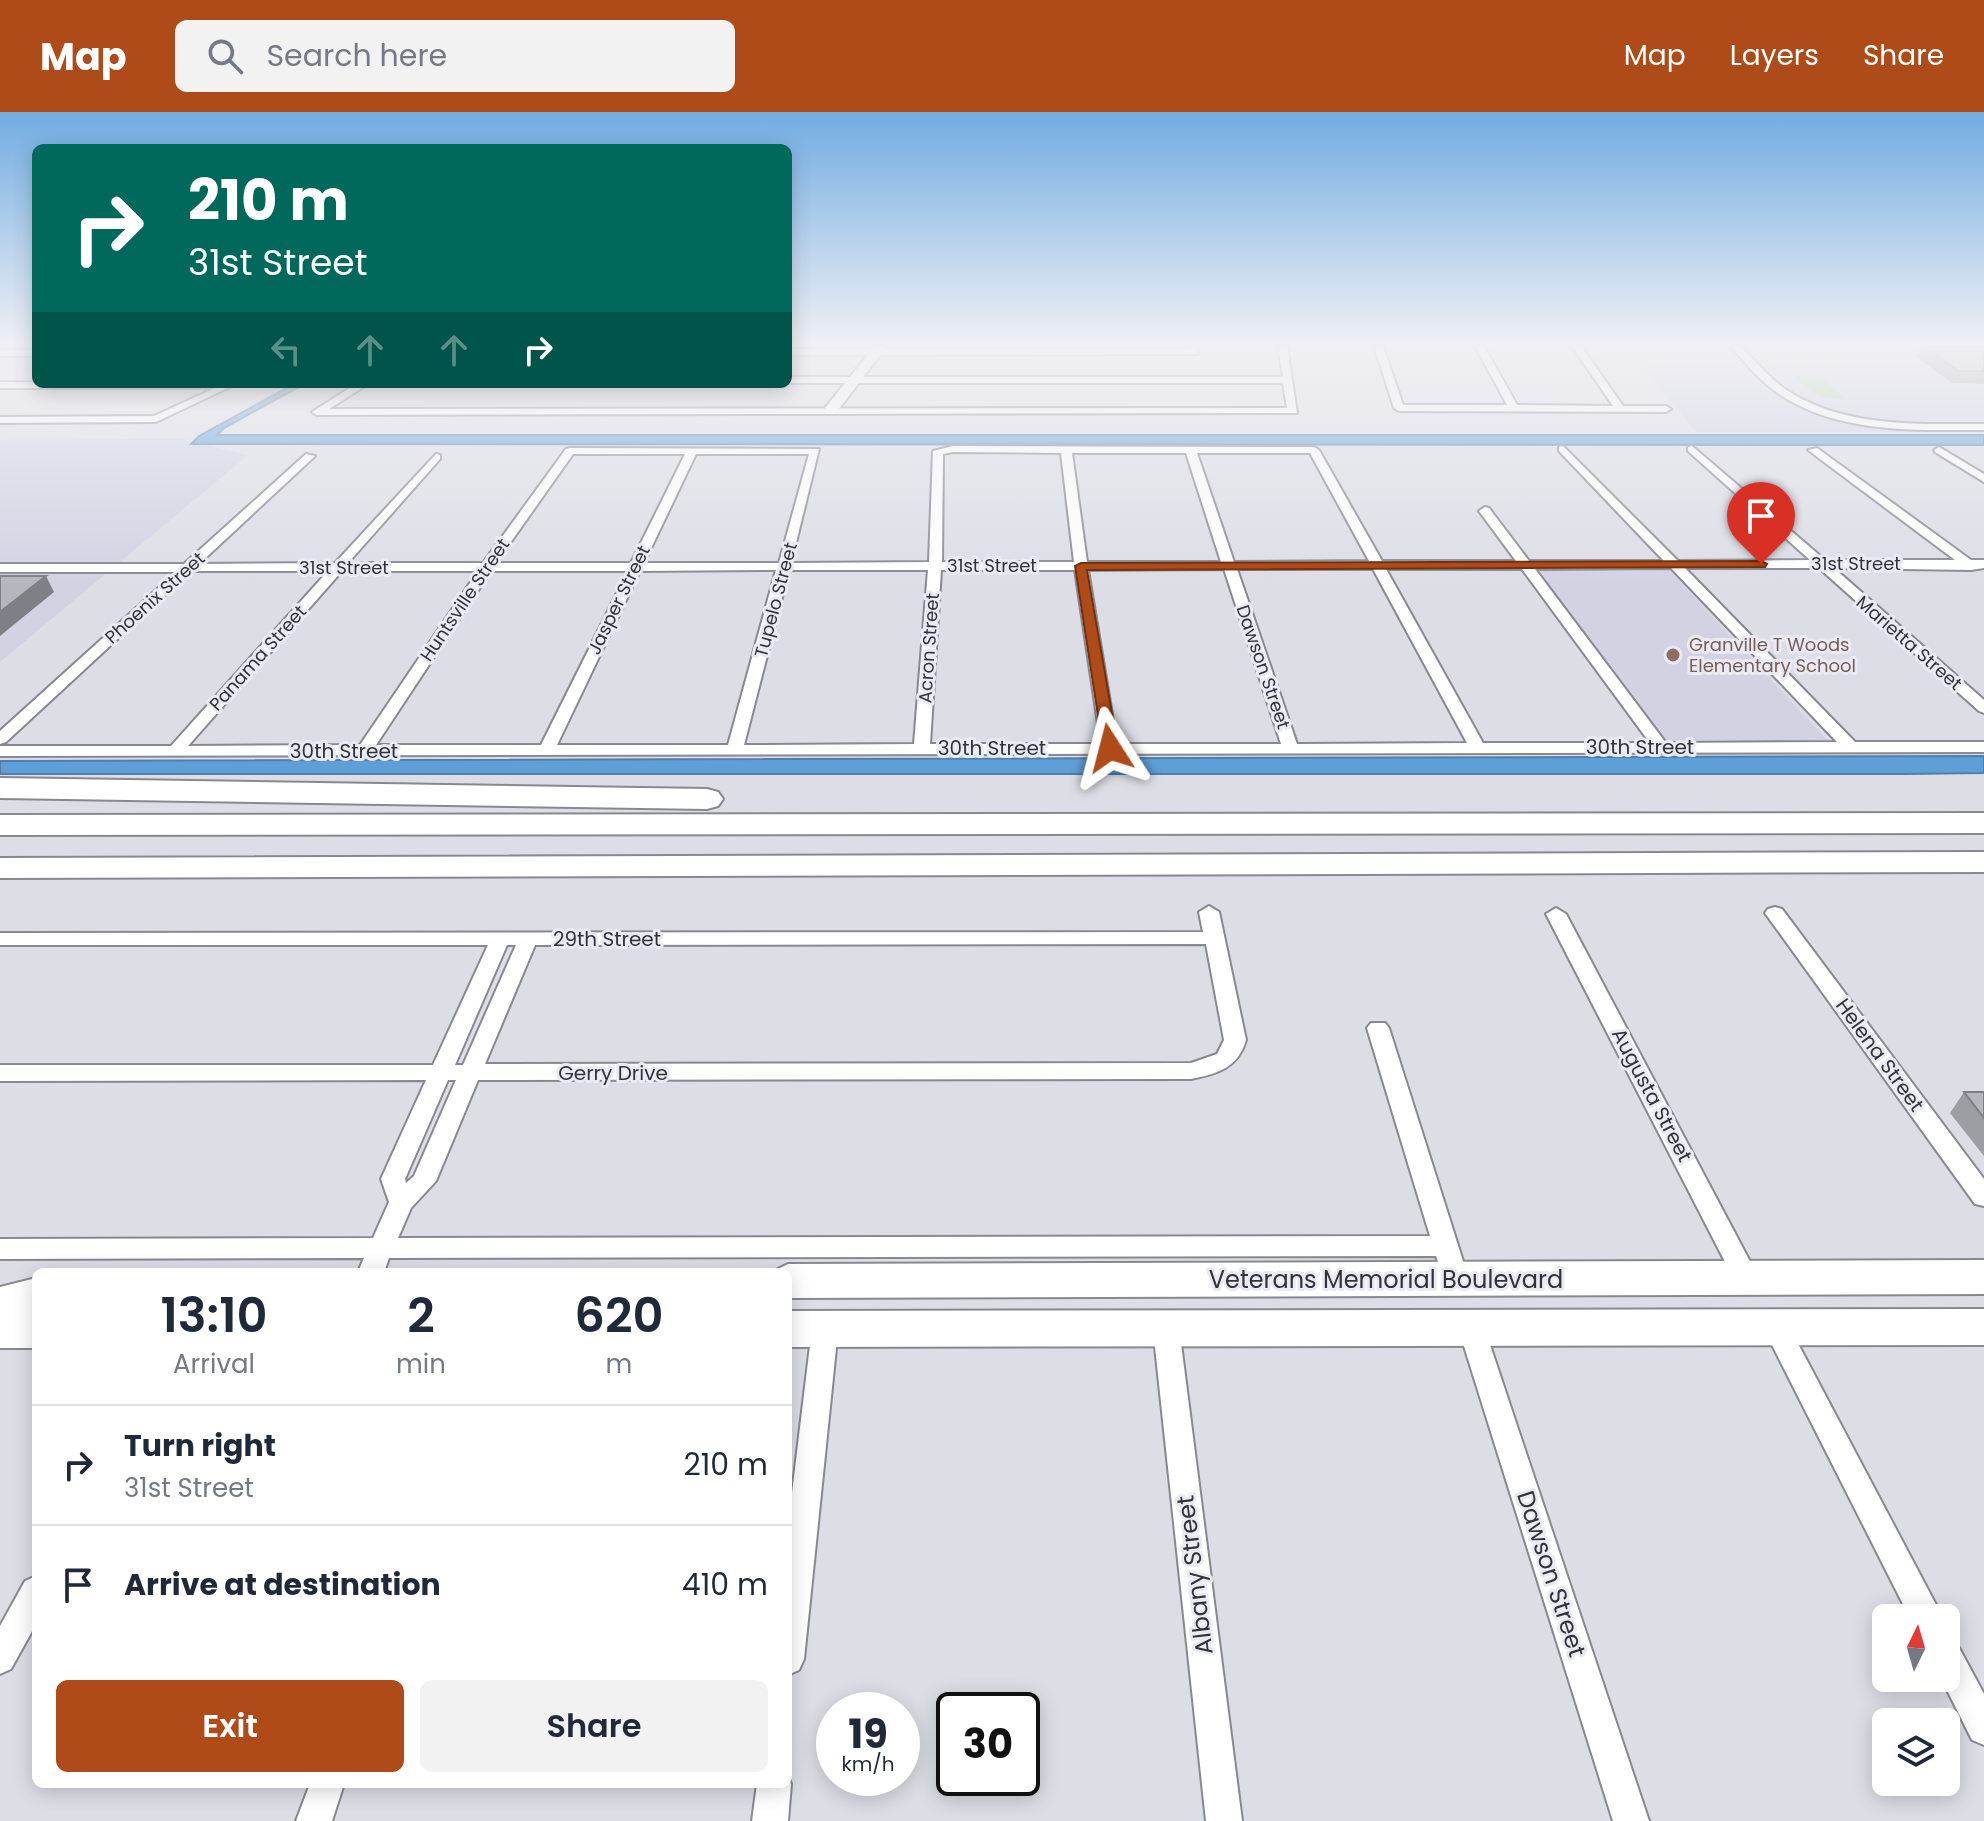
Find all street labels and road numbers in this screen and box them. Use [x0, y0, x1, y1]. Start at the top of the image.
street label: Huntsville Street [414, 533, 515, 666]
street label: Tupelo Street [748, 540, 803, 660]
street label: Jasper Street [581, 541, 656, 659]
street label: Phoenix Street [99, 546, 210, 649]
street label: 31st Street [1811, 551, 1901, 576]
street label: 31st Street [947, 553, 1037, 578]
street label: 31st Street [299, 555, 389, 580]
street label: Marietta Street [1851, 590, 1968, 696]
street label: Acron Street [912, 592, 945, 704]
street label: Panama Street [203, 599, 312, 716]
street label: Dawson Street [1231, 601, 1296, 732]
street label: 30th Street [1586, 733, 1694, 761]
street label: 30th Street [938, 734, 1046, 762]
street label: 30th Street [290, 737, 398, 765]
street label: 29th Street [553, 925, 661, 953]
street label: Helena Street [1829, 993, 1931, 1117]
street label: Augusta Street [1605, 1023, 1699, 1167]
street label: Gerry Drive [558, 1059, 668, 1087]
street label: Veterans Memorial Boulevard [1209, 1263, 1563, 1296]
street label: Dawson Street [1509, 1487, 1594, 1661]
street label: Albany Street [1168, 1494, 1221, 1657]

